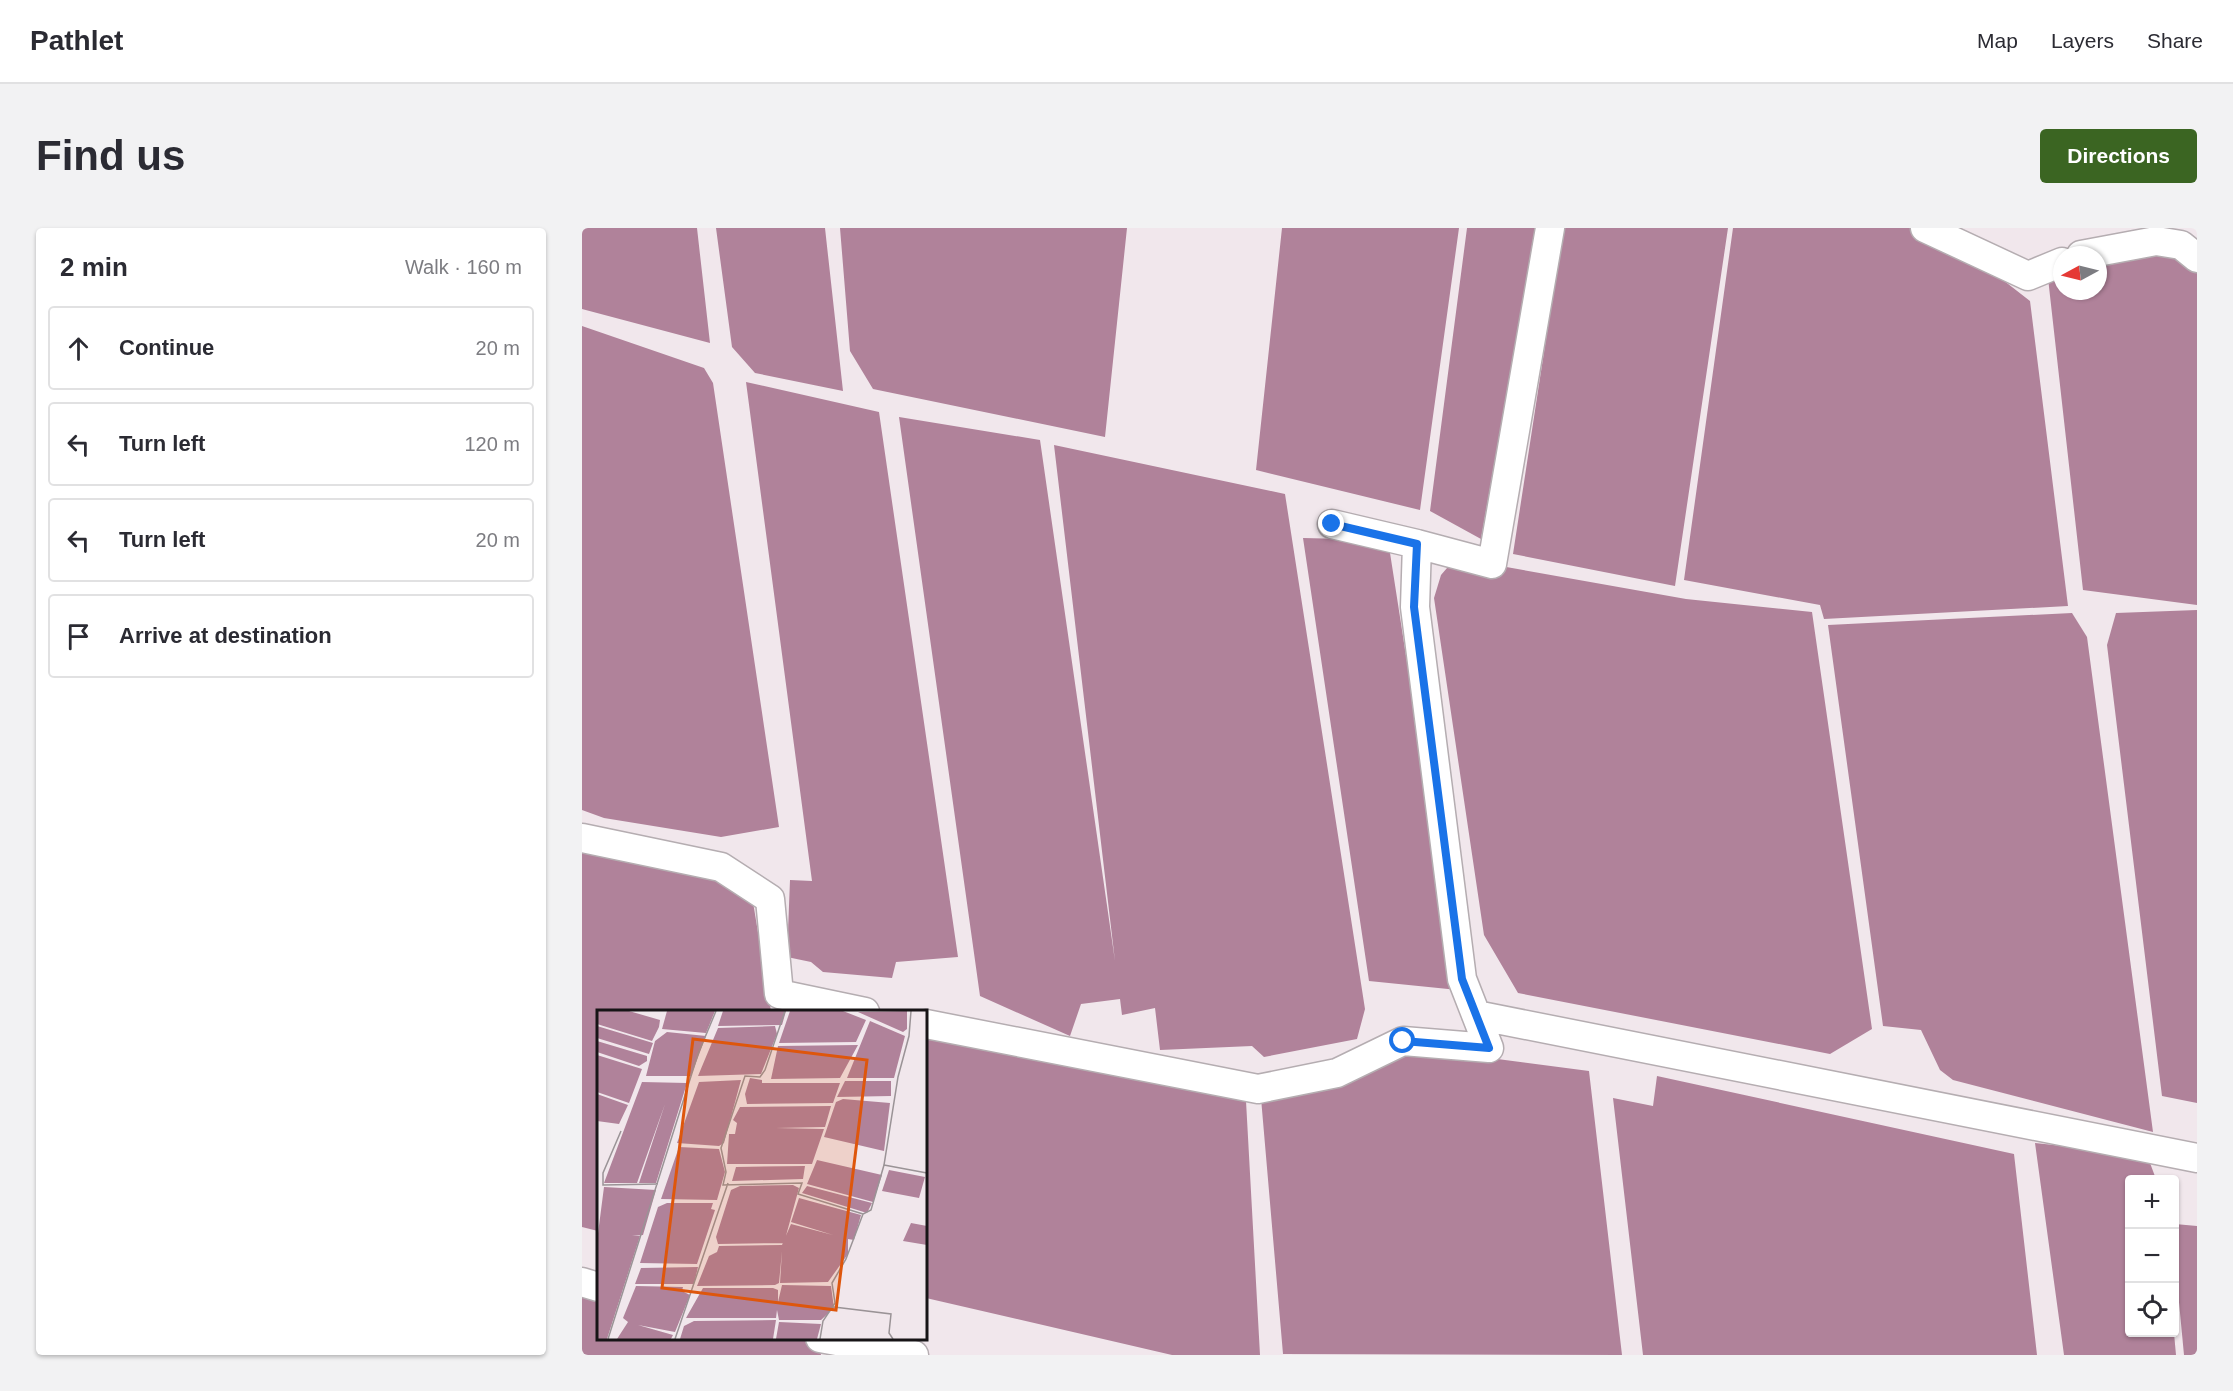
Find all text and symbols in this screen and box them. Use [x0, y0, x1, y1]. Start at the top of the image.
text: Pathlet [30, 25, 123, 56]
text: Map [1977, 29, 2018, 52]
text: Layers [2051, 29, 2114, 52]
text: Share [2147, 29, 2203, 52]
button: Directions [2040, 129, 2197, 183]
text: Find us [36, 132, 185, 179]
north arrow [2053, 246, 2107, 300]
text: 2 min [60, 252, 128, 282]
text: Walk · 160 m [405, 256, 522, 278]
icon: ahead [62, 332, 95, 365]
text: Continue [119, 335, 214, 360]
text: 20 m [476, 337, 520, 359]
icon: left [62, 428, 95, 461]
text: Turn left [119, 431, 205, 456]
text: 120 m [464, 433, 520, 455]
route end [1318, 510, 1344, 536]
icon: left [62, 524, 95, 557]
text: Turn left [119, 527, 205, 552]
text: 20 m [476, 529, 520, 551]
icon: arrive [62, 620, 95, 653]
text: Arrive at destination [119, 623, 332, 648]
inset map [597, 1010, 927, 1340]
route start [1389, 1027, 1415, 1053]
map controls [2125, 1175, 2179, 1337]
button: + [2125, 1175, 2179, 1229]
button: − [2125, 1229, 2179, 1283]
button: locate [2125, 1283, 2179, 1337]

